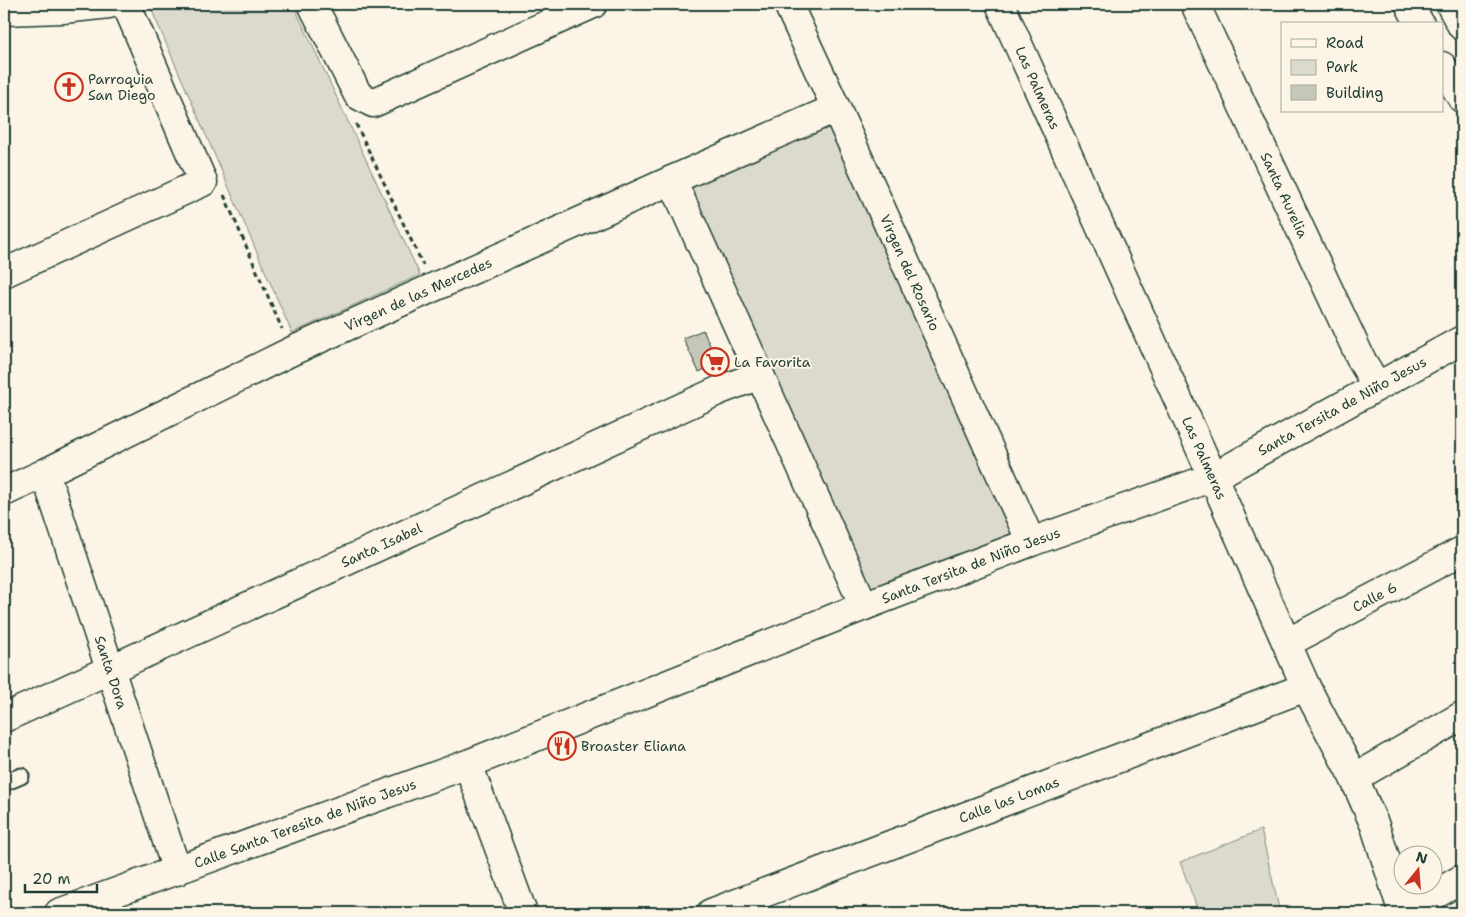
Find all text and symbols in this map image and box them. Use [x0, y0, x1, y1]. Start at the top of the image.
legend [1281, 22, 1444, 112]
text: Road [1326, 33, 1364, 53]
street label: Las Palmeras [1011, 43, 1064, 132]
text: Park [1326, 57, 1358, 77]
place label: Parroquia San Diego [88, 70, 155, 104]
church icon: Parroquia San Diego [54, 72, 84, 102]
text: Building [1326, 83, 1383, 103]
street label: Santa Aurelia [1257, 149, 1312, 241]
street label: Virgen del Rosario [876, 212, 944, 334]
street label: Virgen de las Mercedes [342, 253, 495, 335]
supermarket icon: La Favorita [700, 347, 730, 377]
street label: Santa Tersita de Niño Jesus [1255, 352, 1429, 460]
place label: La Favorita [734, 353, 811, 371]
street label: Las Palmeras [1178, 414, 1231, 503]
street label: Santa Isabel [338, 518, 425, 571]
street label: Santa Tersita de Niño Jesus [879, 523, 1063, 607]
street label: Calle 6 [1349, 578, 1400, 616]
street label: Santa Dora [91, 633, 132, 711]
restaurant icon: Broaster Eliana [547, 731, 577, 761]
place label: Broaster Eliana [581, 737, 686, 755]
street label: Calle las Lomas [956, 772, 1062, 827]
street label: Calle Santa Teresita de Niño Jesus [192, 775, 419, 872]
north arrow [1394, 844, 1444, 894]
text: N [1414, 847, 1430, 868]
scale bar [25, 862, 98, 894]
text: 20 m [32, 869, 71, 889]

